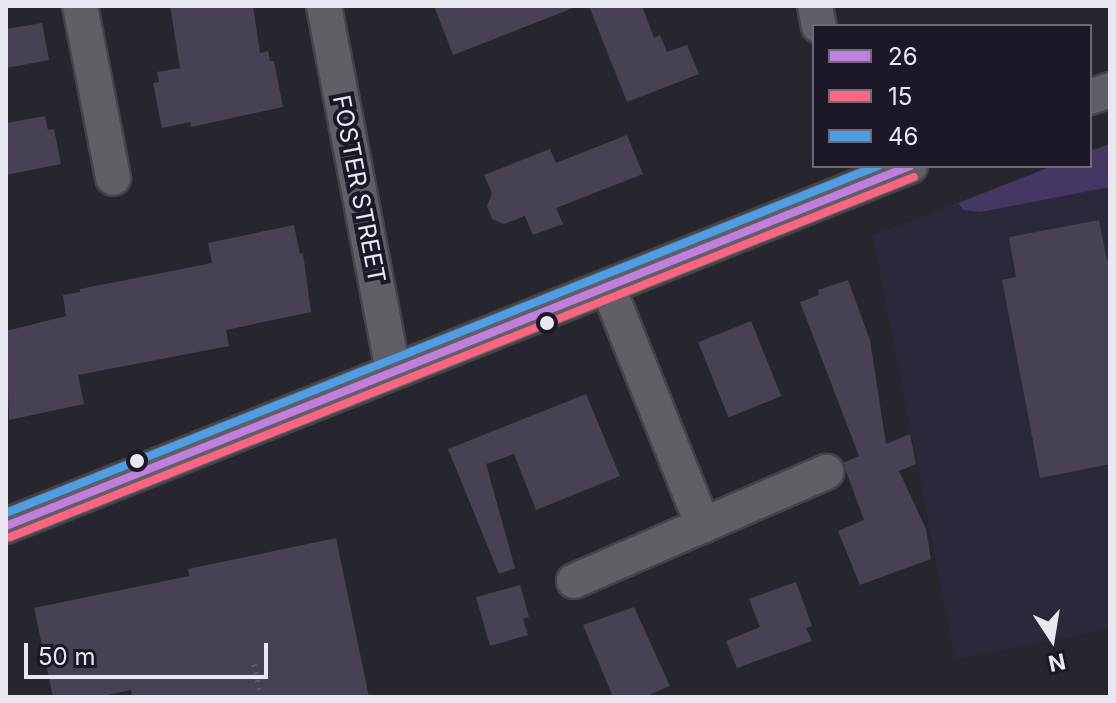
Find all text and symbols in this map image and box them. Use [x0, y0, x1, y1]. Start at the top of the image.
legend [812, 24, 1092, 168]
text: 26 [888, 42, 918, 71]
text: 15 [888, 82, 912, 111]
street label: FOSTER STREET [327, 93, 391, 285]
text: 46 [888, 122, 918, 151]
unlabelled marker [539, 315, 555, 331]
unlabelled marker [129, 453, 145, 469]
north arrow [1012, 599, 1092, 679]
scale bar [28, 627, 272, 677]
text: 50 m [38, 642, 96, 671]
text: N [1046, 648, 1068, 677]

